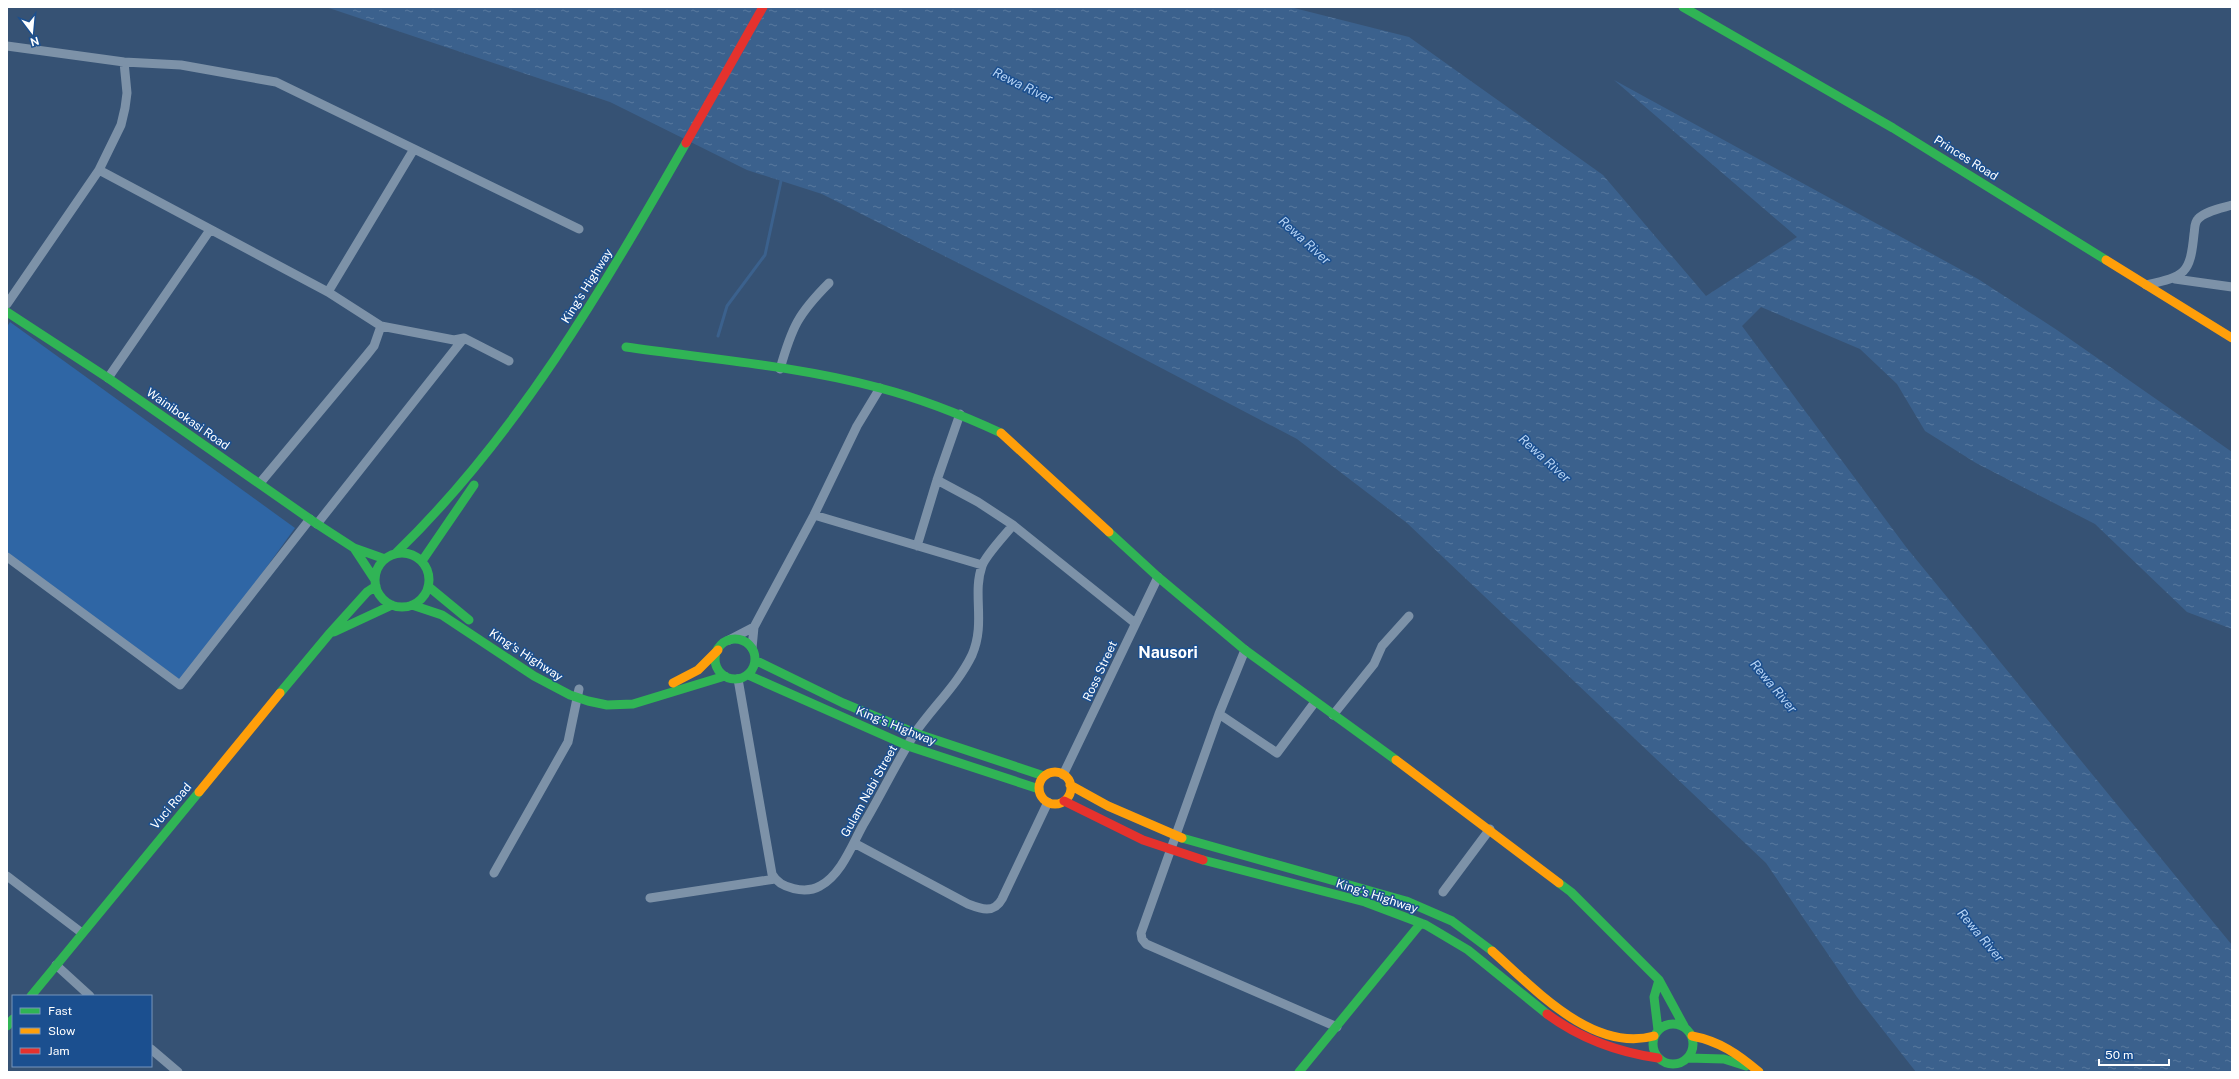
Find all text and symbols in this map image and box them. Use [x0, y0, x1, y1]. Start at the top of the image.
north arrow [12, 12, 52, 52]
text: N [29, 35, 41, 49]
water label: Rewa River [990, 65, 1055, 106]
street label: Princes Road [1931, 133, 2001, 183]
water label: Rewa River [1276, 213, 1334, 268]
street label: King's Highway [559, 246, 616, 326]
street label: Wainibokasi Road [144, 385, 232, 453]
water label: Rewa River [1516, 431, 1574, 486]
street label: King's Highway [486, 626, 566, 684]
street label: Ross Street [1080, 638, 1120, 703]
district label: Nausori [1138, 643, 1198, 662]
water label: Rewa River [1747, 657, 1800, 716]
street label: King's Highway [854, 704, 939, 749]
street label: Gulam Nabi Street [838, 742, 900, 839]
street label: Vuci Road [148, 780, 194, 832]
street label: King's Highway [1334, 876, 1420, 916]
water label: Rewa River [1954, 906, 2007, 965]
legend [12, 995, 152, 1067]
text: Fast [48, 1004, 73, 1018]
text: Slow [48, 1024, 76, 1038]
scale bar [2099, 1041, 2169, 1067]
text: Jam [48, 1044, 70, 1058]
text: 50 m [2105, 1048, 2133, 1062]

